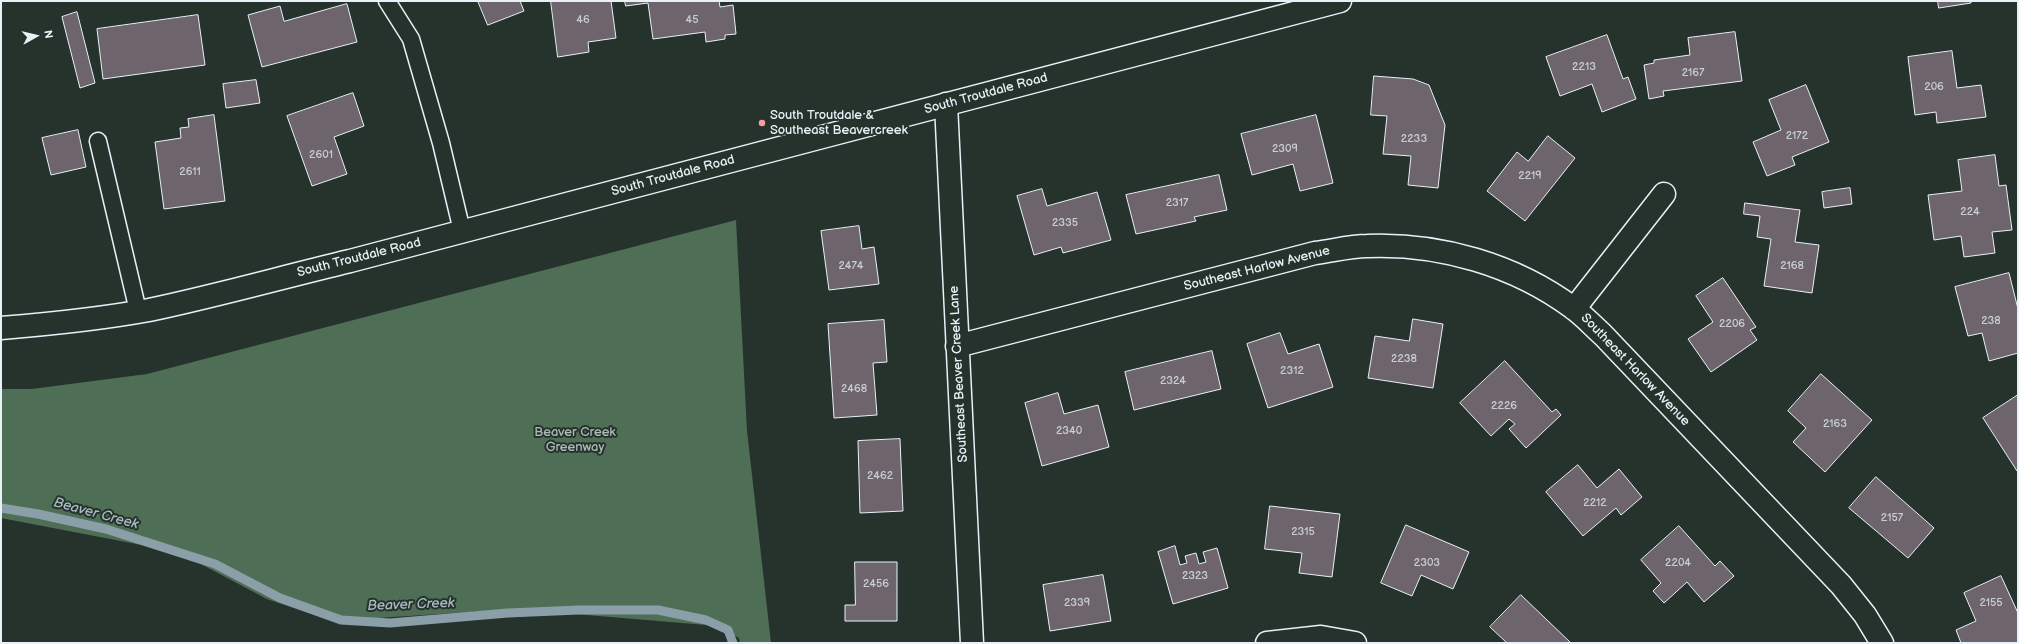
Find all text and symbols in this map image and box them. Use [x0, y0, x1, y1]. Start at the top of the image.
house number: 46 [576, 13, 590, 27]
house number: 45 [685, 13, 699, 27]
north arrow [16, 16, 56, 56]
text: N [41, 29, 55, 39]
house number: 2213 [1572, 60, 1596, 74]
house number: 2167 [1682, 66, 1704, 80]
street label: South Troutdale Road [923, 70, 1049, 118]
house number: 206 [1924, 80, 1944, 94]
place label: South Troutdale & Southeast Beavercreek [770, 108, 908, 139]
marker: South Troutdale & Southeast Beavercreek [757, 118, 767, 128]
house number: 2172 [1786, 129, 1808, 143]
house number: 2233 [1401, 132, 1427, 146]
house number: 2309 [1272, 142, 1298, 156]
house number: 2601 [309, 148, 333, 162]
street label: South Troutdale Road [610, 152, 736, 200]
house number: 2611 [179, 165, 201, 179]
house number: 2219 [1518, 169, 1542, 183]
house number: 2317 [1166, 196, 1188, 210]
house number: 224 [1960, 205, 1980, 219]
house number: 2335 [1052, 216, 1078, 230]
street label: South Troutdale Road [295, 235, 423, 281]
street label: Southeast Harlow Avenue [1182, 243, 1332, 295]
house number: 2474 [838, 259, 864, 273]
house number: 2168 [1780, 259, 1804, 273]
street label: Southeast Beaver Creek Lane [947, 285, 971, 463]
street label: Southeast Harlow Avenue [1577, 311, 1693, 429]
house number: 238 [1981, 314, 2001, 328]
house number: 2206 [1719, 317, 1745, 331]
house number: 2238 [1391, 352, 1417, 366]
house number: 2312 [1280, 364, 1304, 378]
house number: 2324 [1160, 374, 1186, 388]
house number: 2468 [841, 382, 867, 396]
house number: 2226 [1491, 399, 1517, 413]
house number: 2163 [1823, 417, 1847, 431]
house number: 2340 [1056, 424, 1082, 438]
park label: Beaver Creek Greenway [534, 425, 616, 456]
house number: 2462 [867, 469, 893, 483]
water label: Beaver Creek [52, 495, 140, 533]
house number: 2212 [1583, 496, 1607, 510]
house number: 2157 [1881, 511, 1903, 525]
house number: 2315 [1291, 525, 1315, 539]
house number: 2303 [1414, 556, 1440, 570]
house number: 2204 [1665, 556, 1691, 570]
house number: 2323 [1182, 569, 1208, 583]
house number: 2456 [863, 577, 889, 591]
water label: Beaver Creek [367, 595, 455, 615]
house number: 2339 [1064, 596, 1090, 610]
house number: 2155 [1979, 596, 2003, 610]

